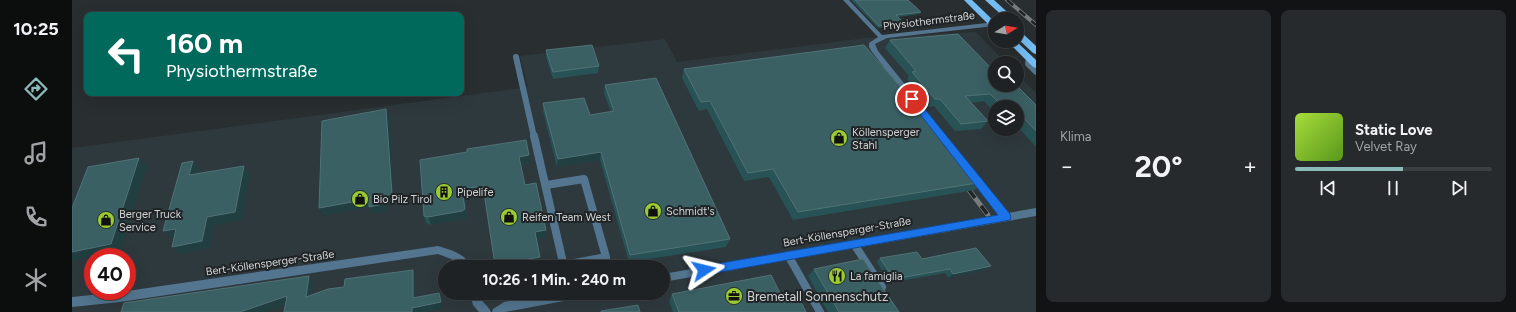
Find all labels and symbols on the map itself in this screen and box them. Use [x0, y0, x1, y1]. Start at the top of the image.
street label: Physiothermstraße [882, 9, 976, 33]
north arrow [988, 12, 1024, 48]
pin [895, 82, 929, 116]
place label: Köllensperger Stahl [852, 126, 920, 152]
shop icon: Köllensperger Stahl [829, 128, 849, 148]
building icon: Pipelife [434, 182, 454, 202]
place label: Pipelife [457, 186, 493, 199]
shop icon: Bio Pilz Tirol [350, 189, 370, 209]
place label: Bio Pilz Tirol [373, 193, 432, 206]
shop icon: Schmidt's [643, 201, 663, 221]
place label: Schmidt's [666, 205, 715, 218]
shop icon: Reifen Team West [499, 207, 519, 227]
place label: Berger Truck Service [119, 208, 182, 234]
shop icon: Berger Truck Service [96, 210, 116, 230]
place label: Reifen Team West [522, 211, 611, 224]
street label: Bert-Köllensperger-Straße [782, 214, 912, 250]
speed limit sign: 40 [84, 248, 136, 300]
street label: Bert-Köllensperger-Straße [205, 248, 335, 278]
position arrow [683, 249, 725, 291]
restaurant icon: La famiglia [827, 266, 847, 286]
place label: La famiglia [850, 270, 903, 283]
office icon: Bremetall Sonnenschutz [724, 286, 744, 306]
place label: Bremetall Sonnenschutz [747, 289, 888, 304]

